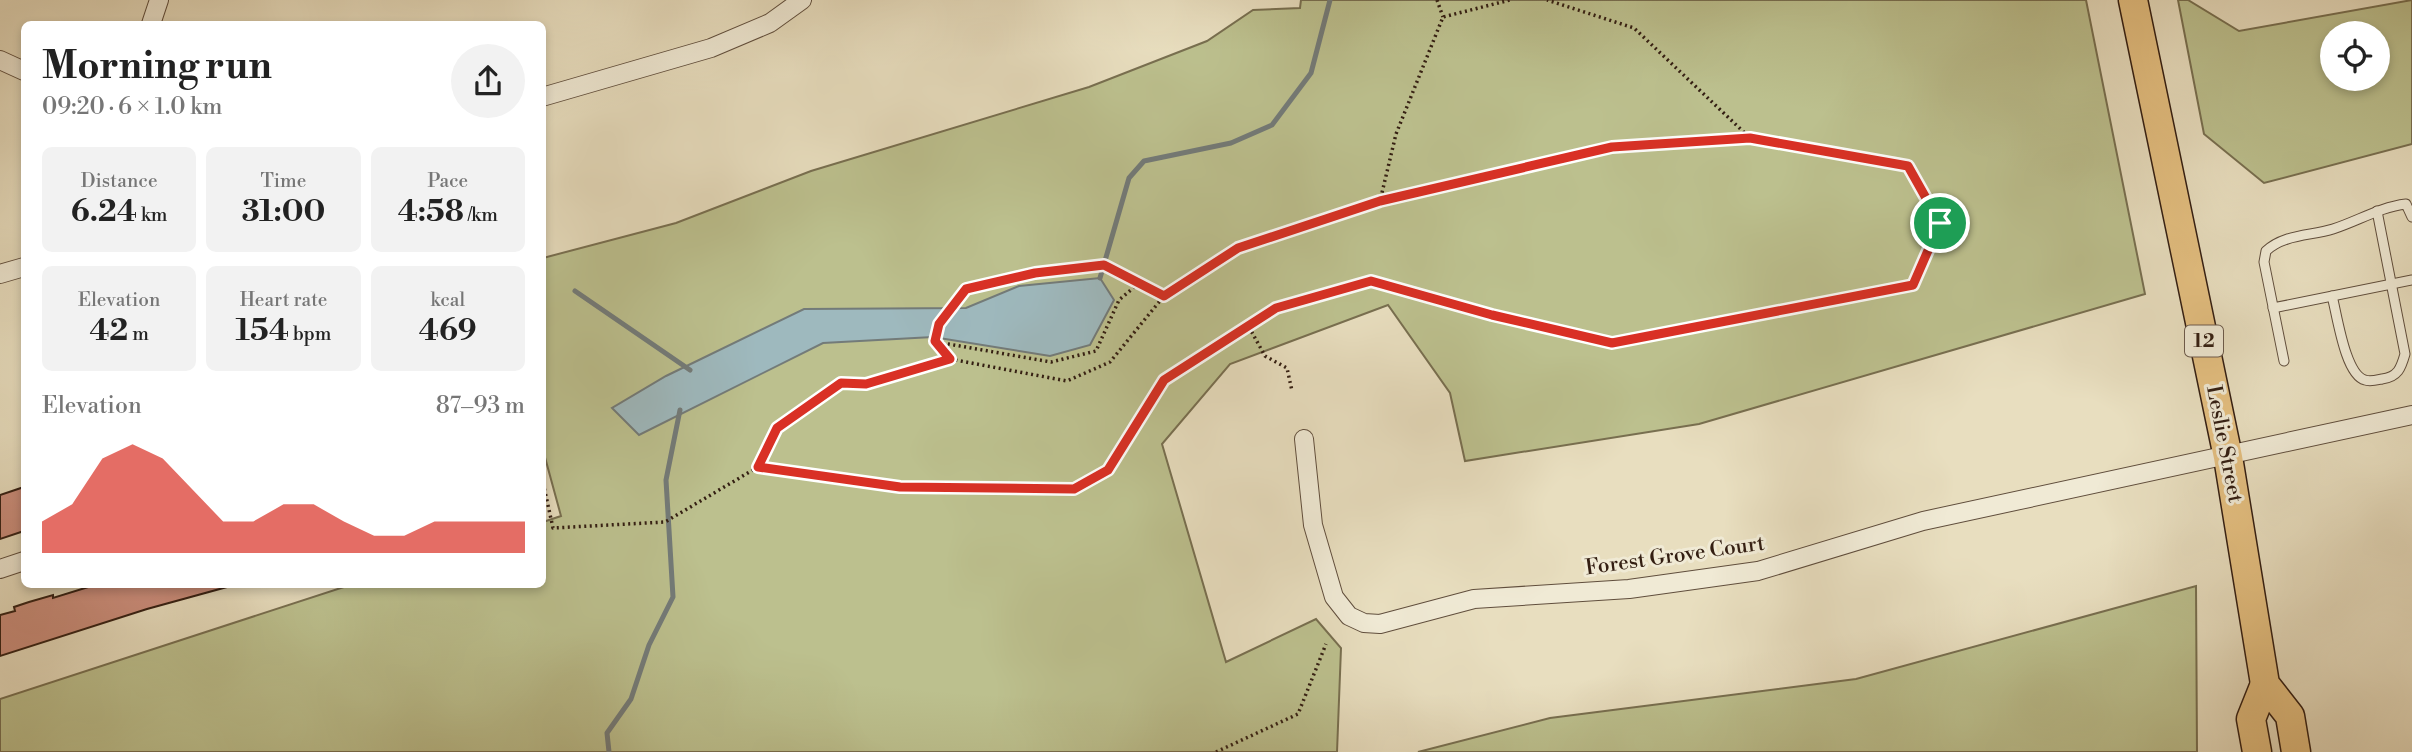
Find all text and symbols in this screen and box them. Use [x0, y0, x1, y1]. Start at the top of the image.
map controls [2320, 21, 2390, 91]
button: locate [2320, 21, 2390, 91]
text: Morning run [42, 43, 272, 90]
button: share [451, 44, 525, 118]
text: 09:20 · 6 × 1.0 km [42, 93, 222, 121]
text: Distance [81, 169, 158, 193]
text: Time [261, 169, 306, 193]
text: Pace [427, 169, 468, 193]
text: 6.24 [71, 193, 137, 231]
text: 31:00 [242, 193, 325, 231]
text: 4:58 [398, 193, 464, 231]
pin [1910, 193, 1970, 253]
text: km [137, 203, 168, 227]
text: /km [464, 203, 498, 227]
icon: arrive [1921, 204, 1959, 242]
text: Elevation [78, 288, 160, 312]
text: Heart rate [240, 288, 327, 312]
text: kcal [431, 288, 465, 312]
text: 42 [89, 312, 128, 350]
text: 154 [236, 312, 289, 350]
text: 469 [419, 312, 477, 350]
text: m [128, 322, 149, 346]
text: bpm [289, 322, 331, 346]
road number: 12 [2185, 326, 2223, 356]
street label: Leslie Street [2200, 383, 2248, 505]
text: Elevation [42, 392, 142, 420]
text: 87–93 m [436, 392, 525, 420]
street label: Forest Grove Court [1584, 530, 1767, 581]

